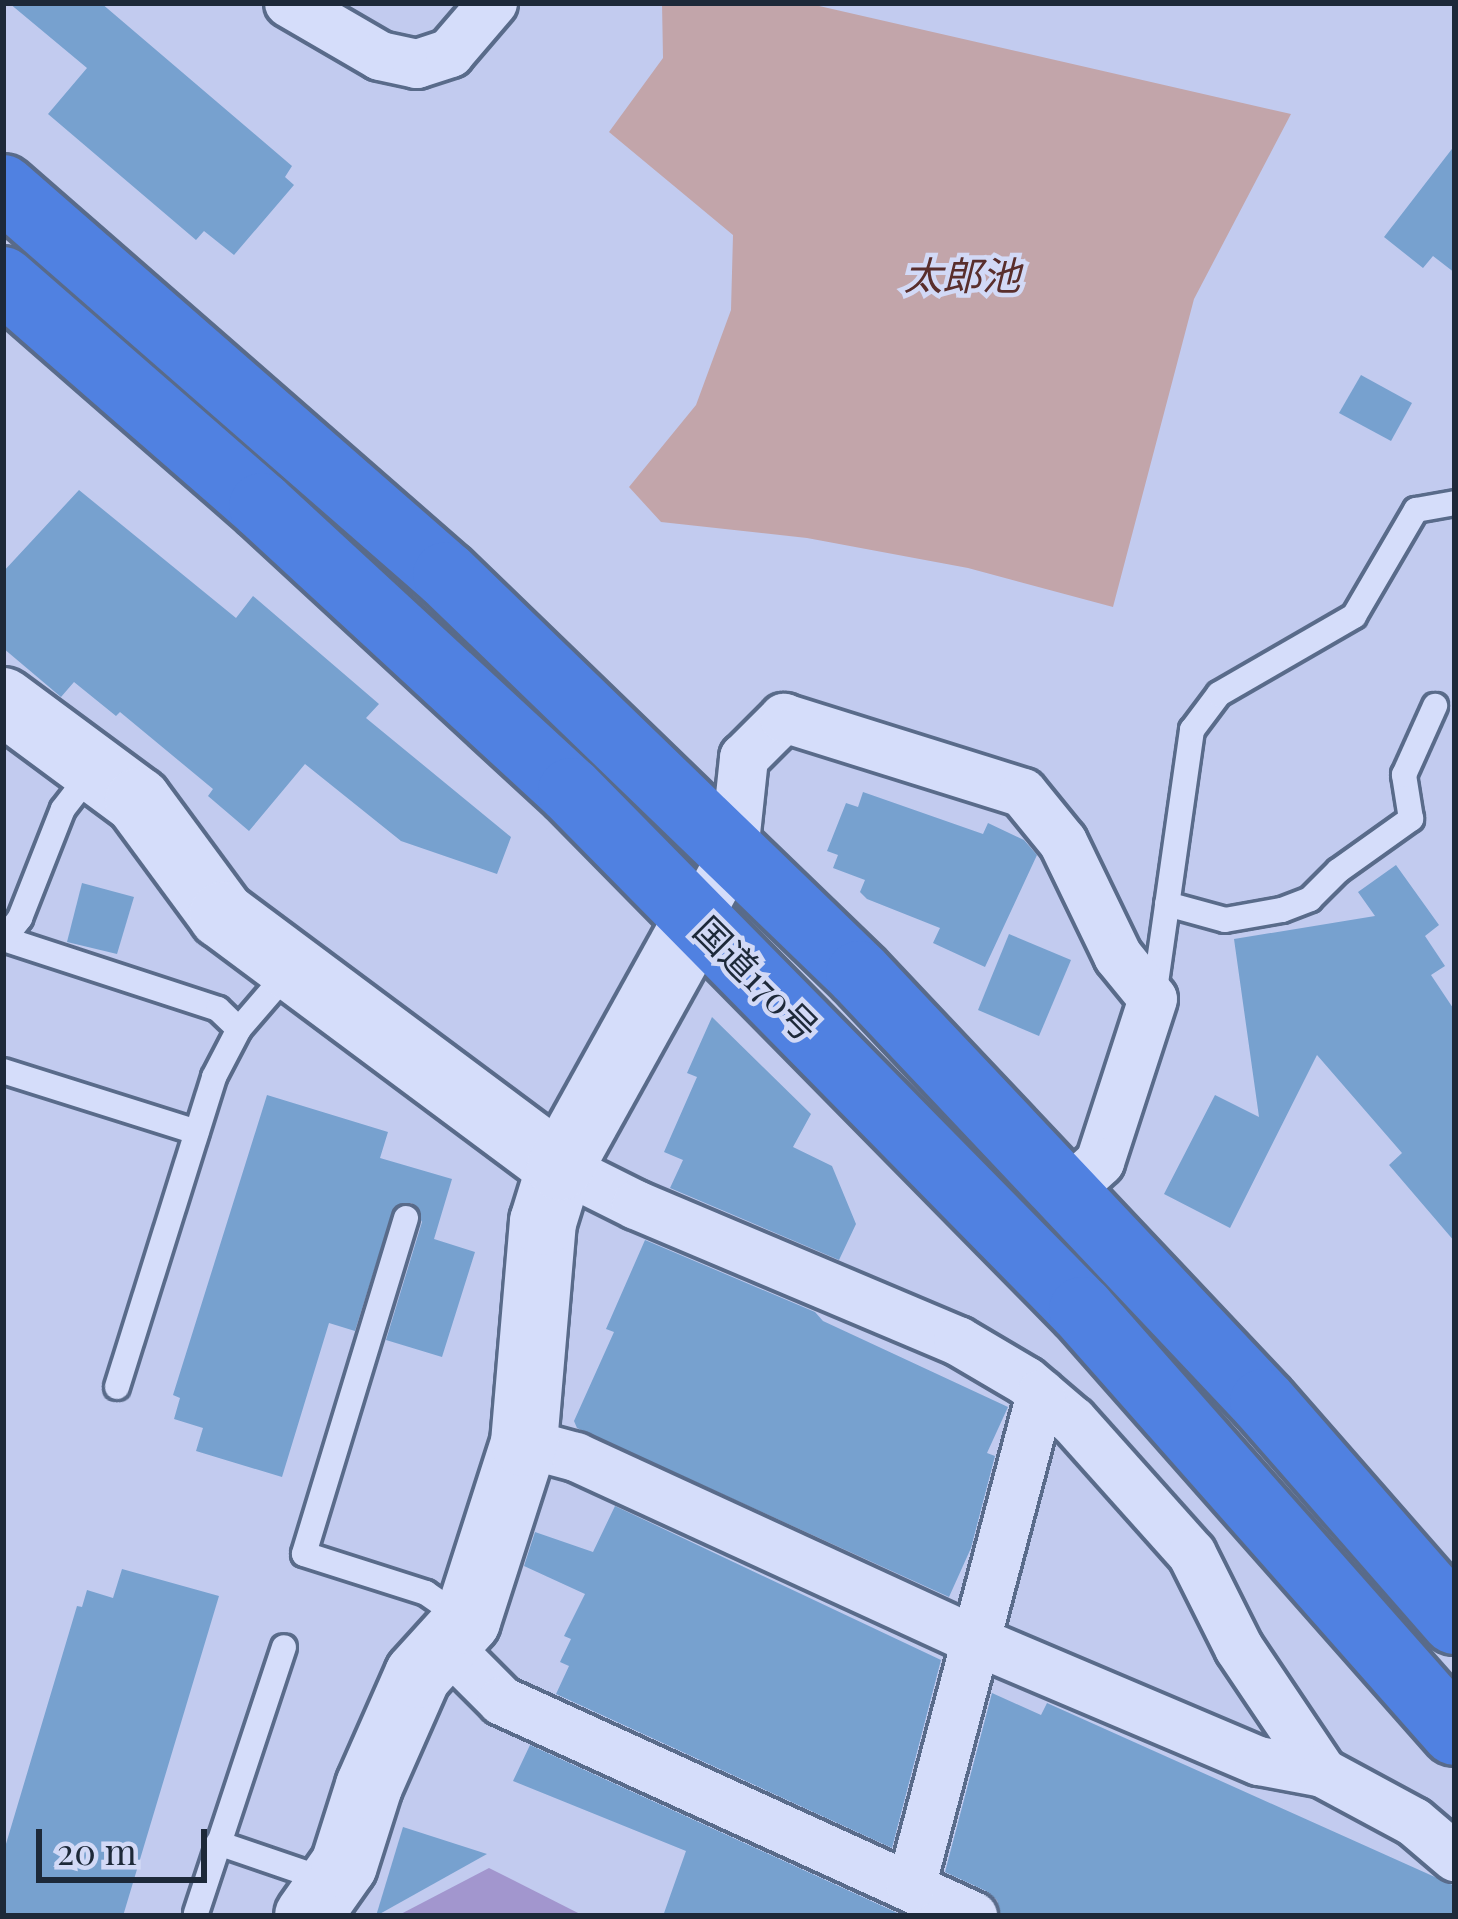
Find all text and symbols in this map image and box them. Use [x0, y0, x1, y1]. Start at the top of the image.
water label: 太郎池 [904, 251, 1020, 297]
street label: 国道170号 [686, 907, 828, 1049]
scale bar [42, 1805, 213, 1879]
text: 20 m [57, 1826, 137, 1874]

